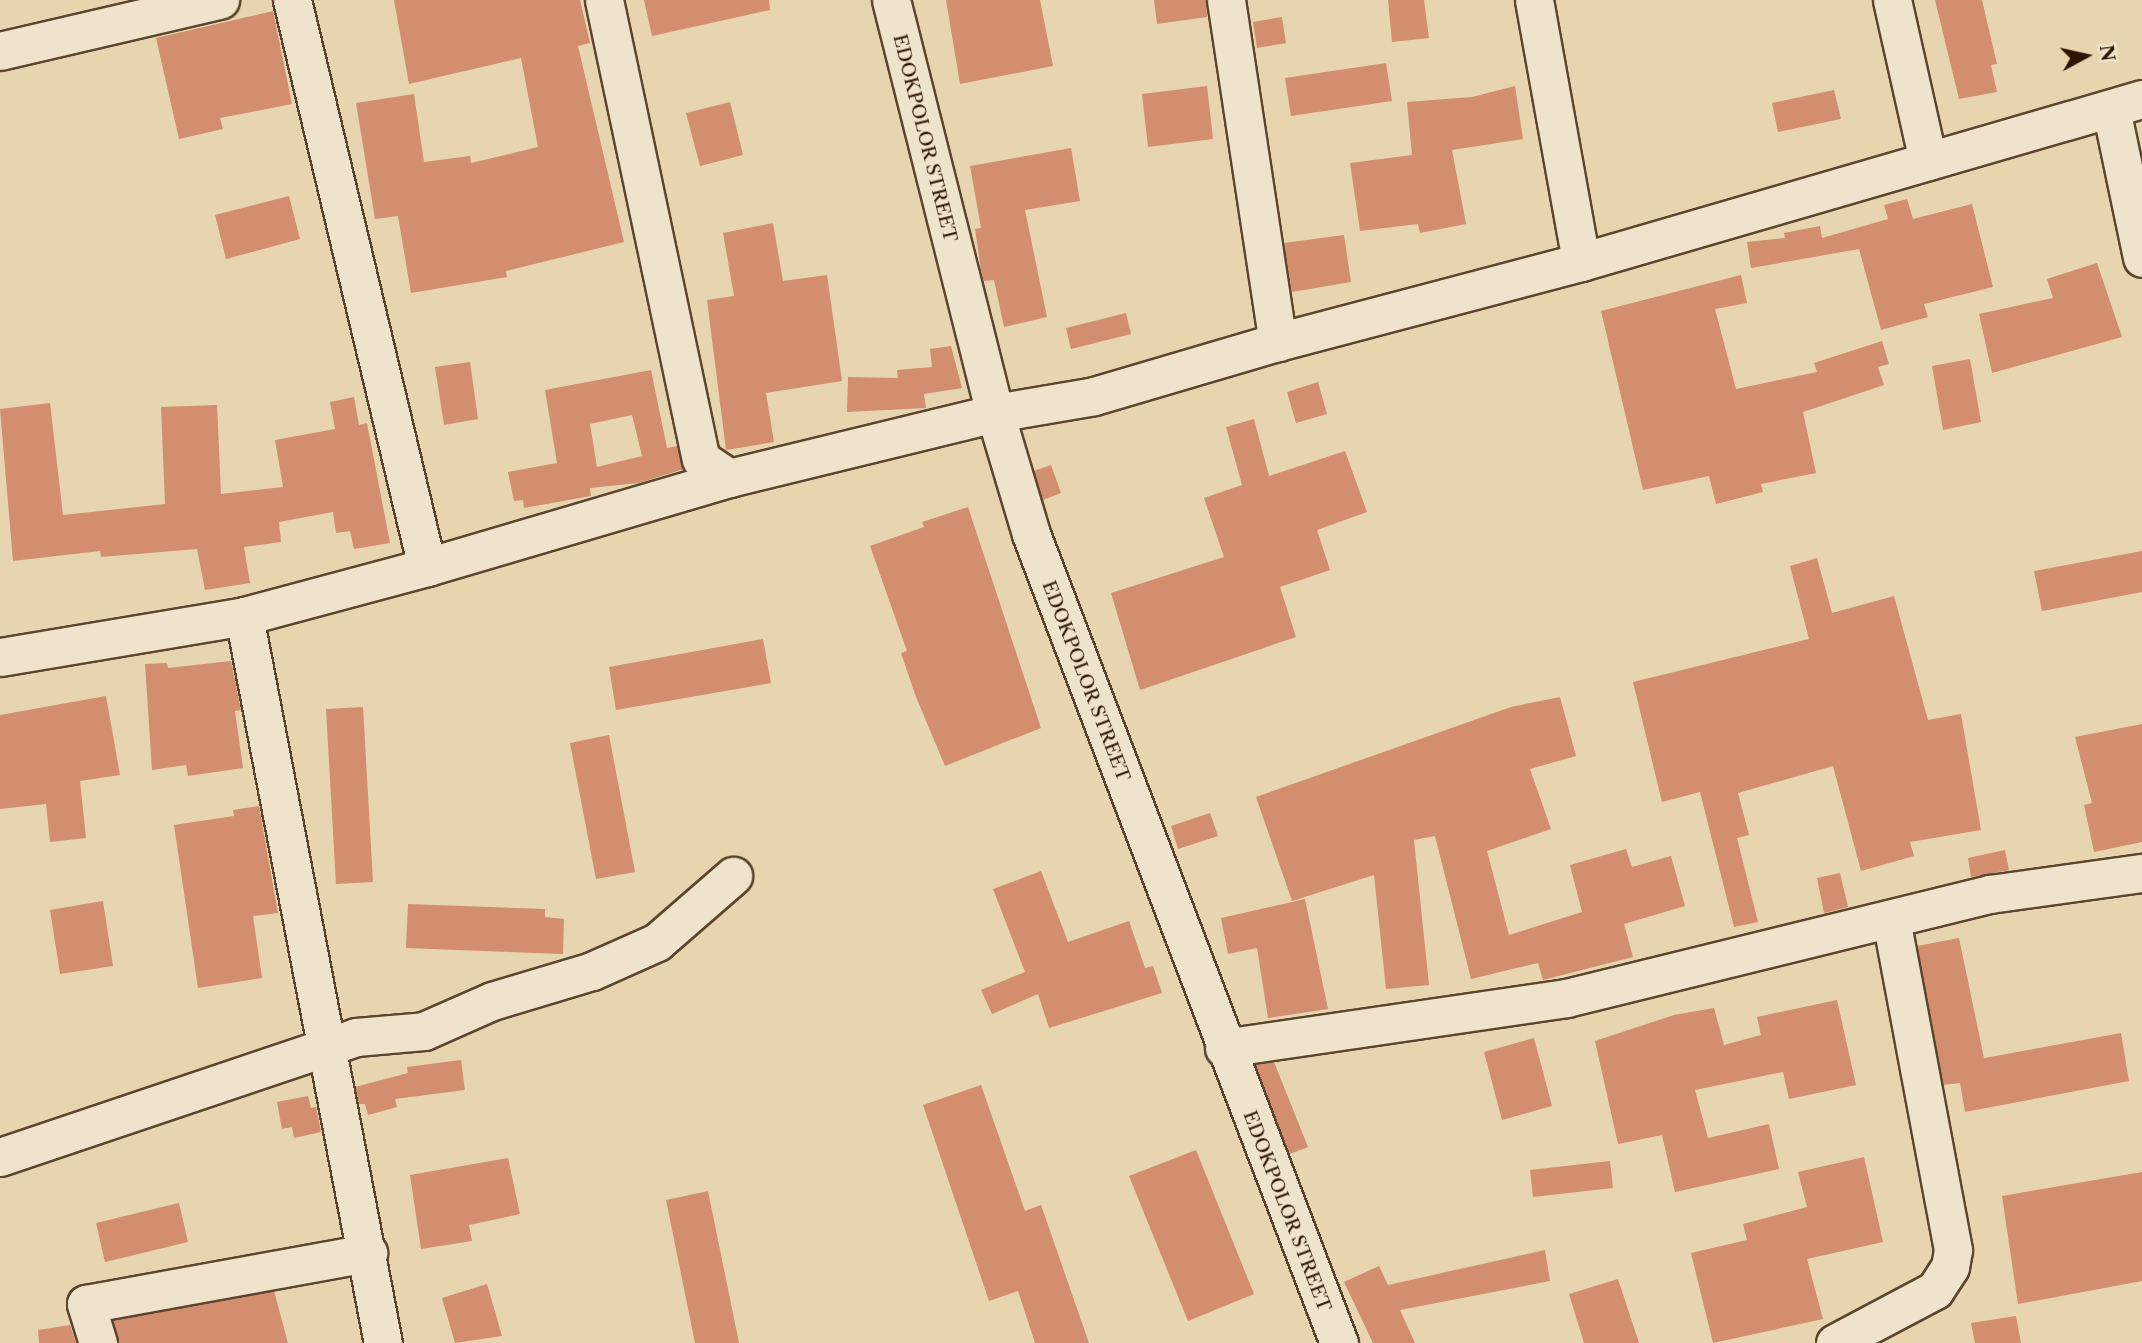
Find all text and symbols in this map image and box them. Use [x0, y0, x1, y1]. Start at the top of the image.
north arrow [2051, 21, 2121, 91]
street label: EDOKPOLOR STREET [888, 31, 962, 245]
text: N [2095, 43, 2120, 63]
street label: EDOKPOLOR STREET [1037, 577, 1135, 785]
street label: EDOKPOLOR STREET [1238, 1107, 1336, 1315]

